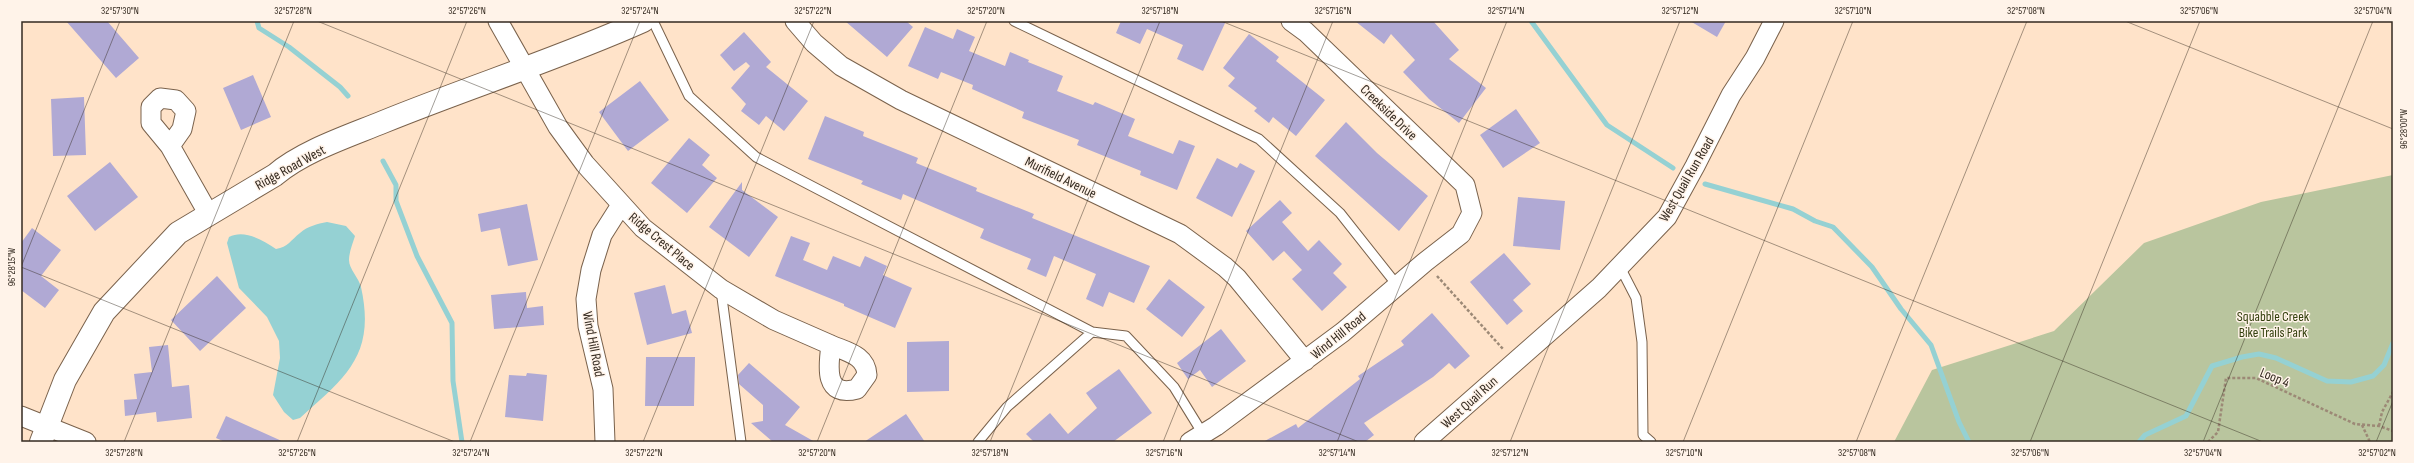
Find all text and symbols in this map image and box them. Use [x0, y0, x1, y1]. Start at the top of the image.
text: 32°57'30"N [101, 5, 139, 17]
text: 32°57'28"N [274, 5, 312, 17]
text: 32°57'26"N [448, 5, 486, 17]
text: 32°57'24"N [621, 5, 659, 17]
text: 32°57'22"N [794, 5, 832, 17]
text: 32°57'20"N [967, 5, 1005, 17]
text: 32°57'18"N [1142, 5, 1178, 17]
text: 32°57'16"N [1314, 5, 1352, 17]
text: 32°57'14"N [1488, 5, 1524, 17]
text: 32°57'12"N [1662, 5, 1698, 17]
text: 32°57'10"N [1834, 5, 1872, 17]
text: 32°57'08"N [2007, 5, 2045, 17]
text: 32°57'06"N [2180, 5, 2218, 17]
text: 32°57'04"N [2354, 5, 2392, 17]
street label: Creekside Drive [1357, 81, 1421, 144]
text: 96°28'00"W [2398, 108, 2410, 149]
street label: West Quail Run Road [1655, 134, 1718, 225]
street label: Ridge Road West [252, 141, 328, 194]
street label: Murifield Avenue [1022, 153, 1099, 202]
street label: Ridge Crest Place [625, 209, 698, 274]
text: 96°28'15"W [6, 247, 18, 286]
street label: Wind Hill Road [1307, 308, 1370, 363]
park label: Squabble Creek Bike Trails Park [2237, 308, 2310, 341]
street label: Wind Hill Road [579, 310, 608, 378]
street label: Loop 4 [2257, 364, 2292, 391]
street label: West Quail Run [1438, 373, 1501, 432]
text: 32°57'28"N [105, 447, 143, 459]
text: 32°57'26"N [278, 447, 316, 459]
text: 32°57'24"N [452, 447, 490, 459]
text: 32°57'22"N [625, 447, 663, 459]
text: 32°57'20"N [798, 447, 836, 459]
text: 32°57'18"N [972, 447, 1008, 459]
text: 32°57'16"N [1145, 447, 1183, 459]
text: 32°57'14"N [1319, 447, 1355, 459]
text: 32°57'12"N [1492, 447, 1528, 459]
text: 32°57'10"N [1665, 447, 1703, 459]
text: 32°57'08"N [1838, 447, 1876, 459]
text: 32°57'06"N [2011, 447, 2049, 459]
text: 32°57'04"N [2184, 447, 2222, 459]
text: 32°57'02"N [2358, 447, 2396, 459]

